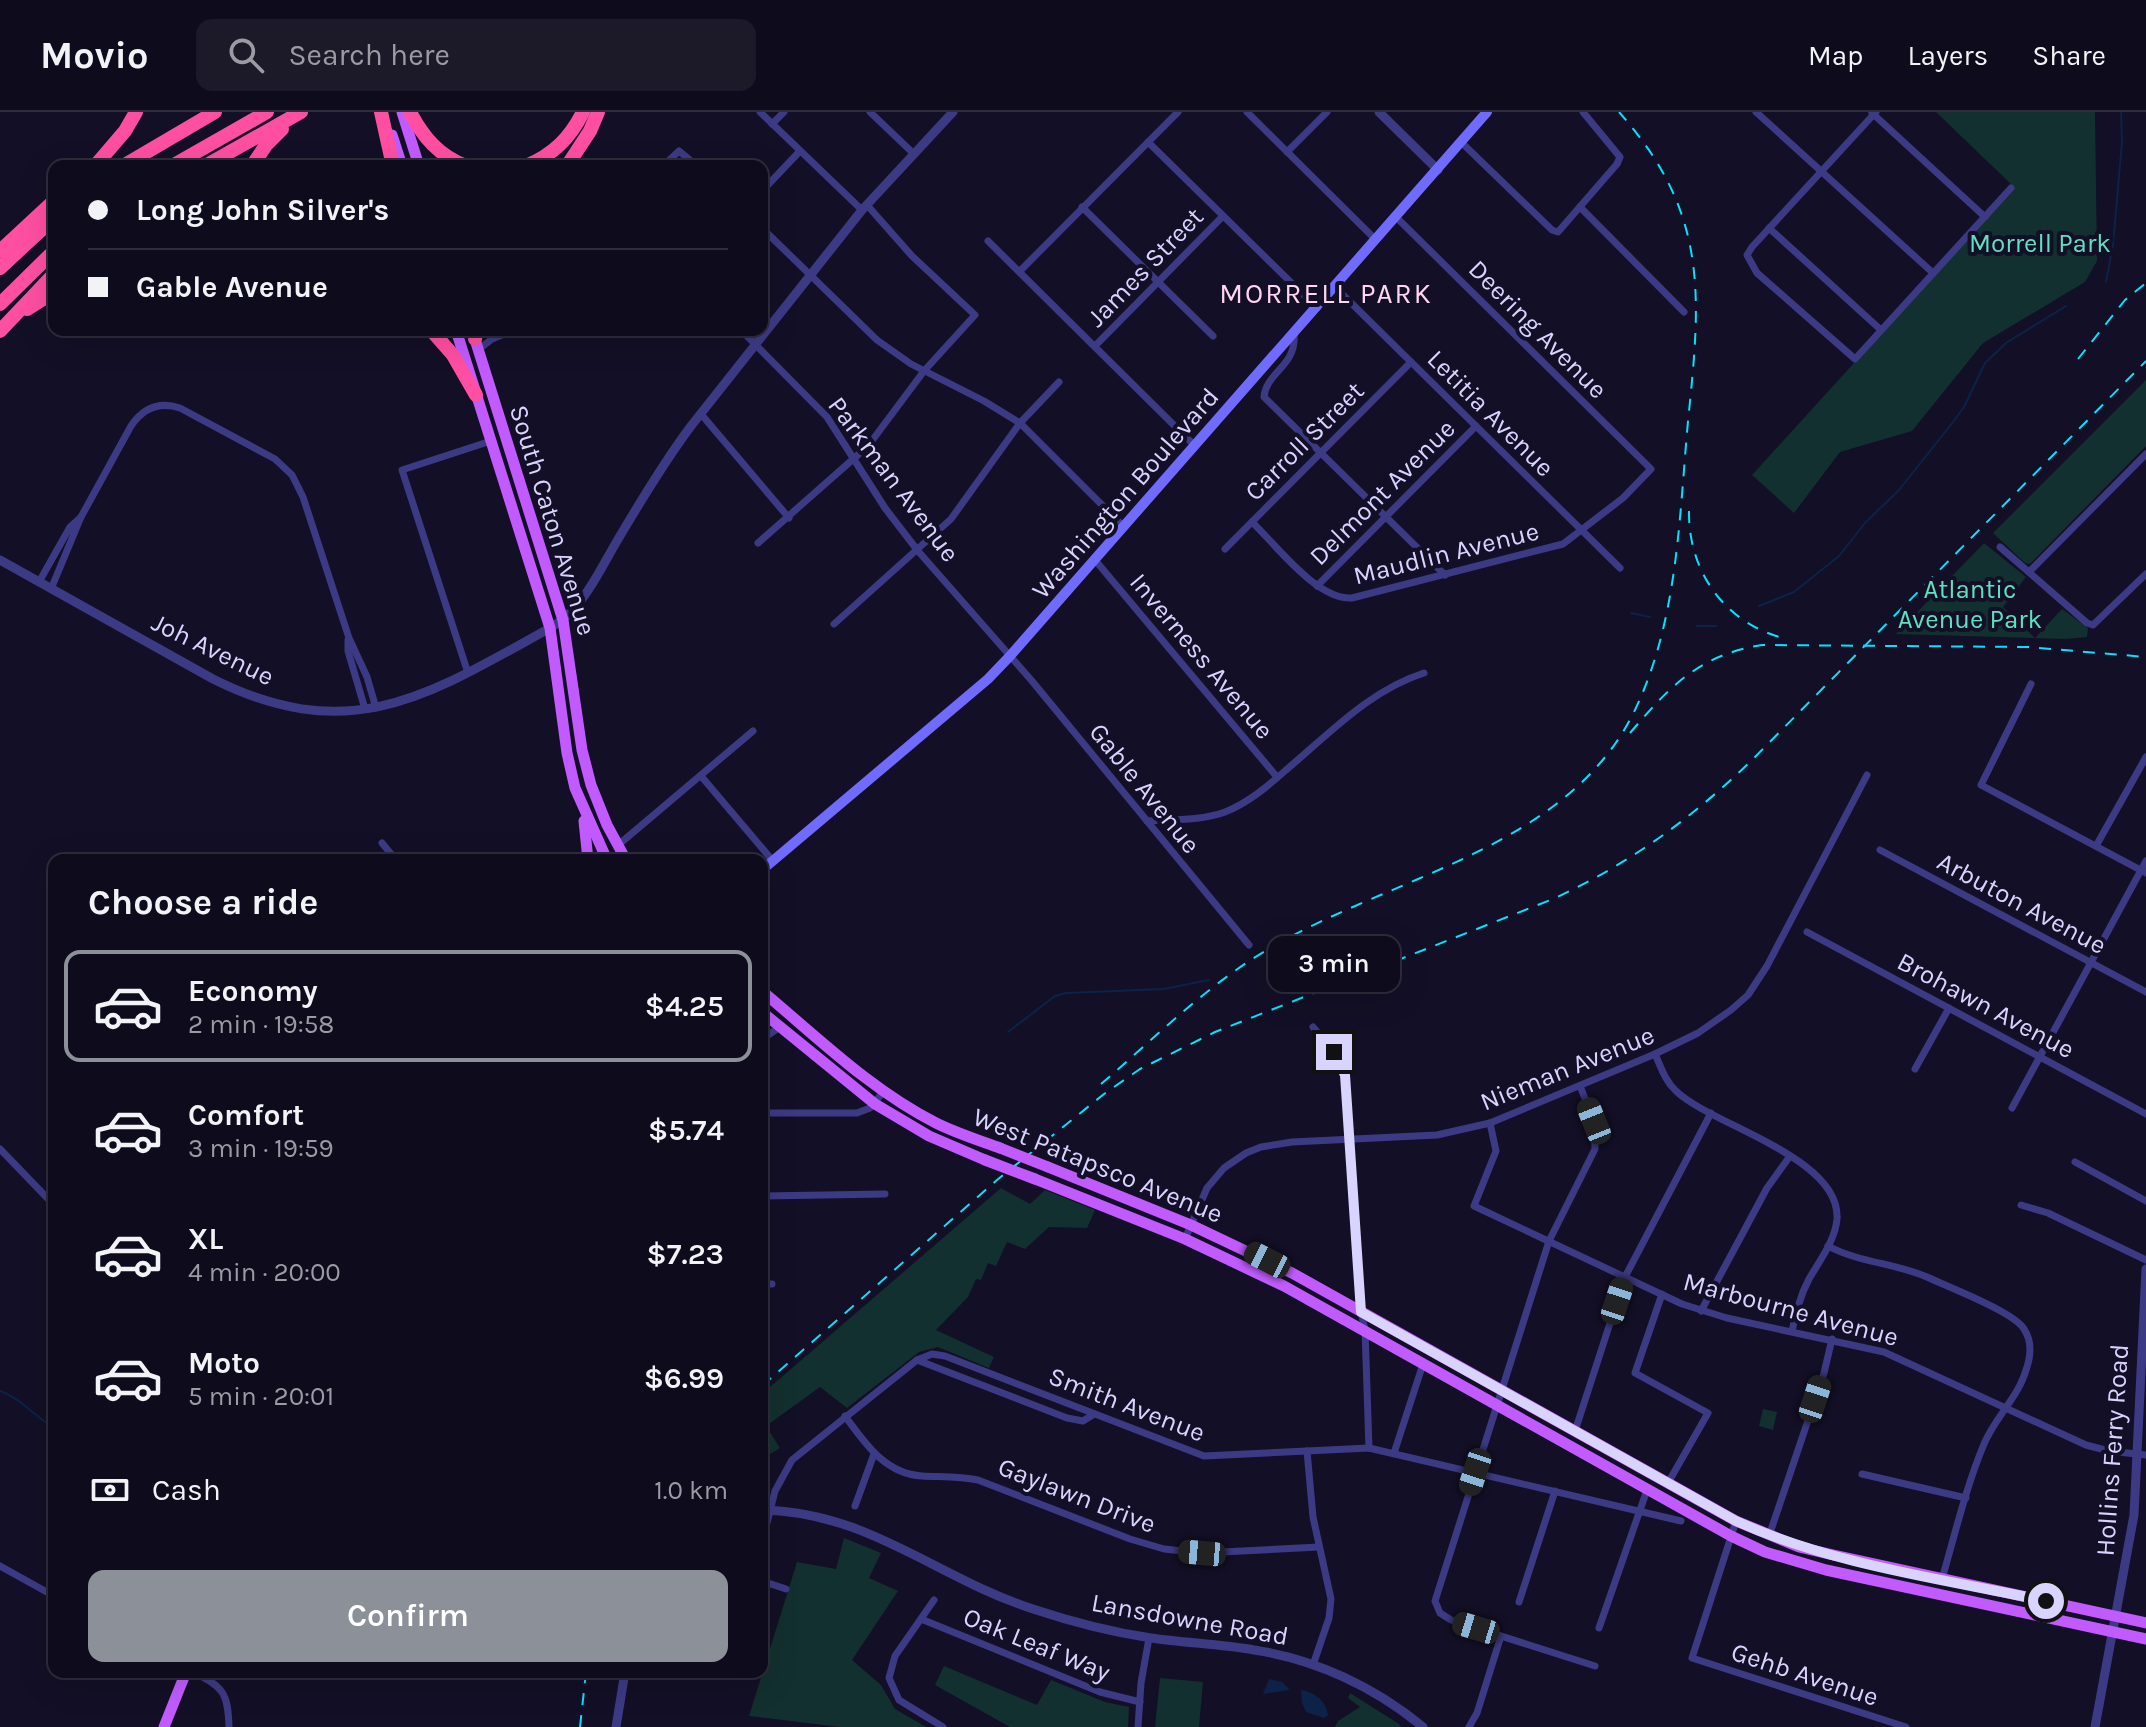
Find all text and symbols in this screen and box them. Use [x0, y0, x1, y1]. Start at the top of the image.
search box [196, 19, 756, 91]
text: Movio [40, 33, 148, 78]
icon: search [224, 33, 268, 77]
text: Search here [288, 37, 450, 73]
text: Map [1808, 39, 1863, 72]
text: Layers [1907, 39, 1988, 72]
text: Share [2032, 39, 2106, 72]
text: Long John Silver's [136, 192, 389, 228]
street label: James Street [1081, 201, 1210, 333]
park label: Morrell Park [1969, 228, 2111, 259]
street label: Deering Avenue [1462, 254, 1613, 405]
text: Gable Avenue [136, 269, 328, 305]
district label: MORRELL PARK [1219, 277, 1433, 310]
street label: Letitia Avenue [1421, 343, 1561, 483]
street label: Carroll Street [1238, 375, 1370, 507]
street label: Washington Boulevard [1025, 382, 1225, 605]
street label: Parkman Avenue [821, 391, 966, 568]
street label: South Caton Avenue [503, 401, 602, 639]
street label: Delmont Avenue [1303, 413, 1462, 572]
street label: Maudlin Avenue [1350, 515, 1542, 592]
street label: Inverness Avenue [1123, 567, 1280, 746]
park label: Atlantic Avenue Park [1898, 574, 2042, 635]
street label: Joh Avenue [147, 607, 279, 692]
street label: Gable Avenue [1083, 717, 1207, 860]
street label: Arbuton Avenue [1932, 846, 2112, 961]
text: Choose a ride [88, 881, 318, 923]
callout: 3 min [1268, 936, 1400, 992]
street label: Brohawn Avenue [1892, 946, 2080, 1065]
text: 3 min [1298, 948, 1370, 979]
icon: car [92, 970, 164, 1042]
text: Economy [188, 973, 318, 1009]
text: $4.25 [645, 988, 724, 1024]
text: 2 min · 19:58 [188, 1009, 334, 1040]
street label: Nieman Avenue [1476, 1019, 1659, 1117]
route end [1316, 1034, 1352, 1070]
icon: car [92, 1094, 164, 1166]
car [1574, 1094, 1614, 1148]
text: Comfort [188, 1097, 304, 1133]
street label: West Patapsco Avenue [969, 1101, 1227, 1230]
text: $5.74 [648, 1112, 724, 1148]
text: 3 min · 19:59 [188, 1133, 334, 1164]
icon: car [92, 1218, 164, 1290]
text: XL [188, 1221, 223, 1257]
text: $7.23 [647, 1236, 724, 1272]
car [1240, 1238, 1294, 1282]
text: 4 min · 20:00 [188, 1257, 341, 1288]
street label: Marbourne Avenue [1680, 1266, 1902, 1353]
car [1598, 1274, 1636, 1328]
icon: car [92, 1342, 164, 1414]
street label: Hollins Ferry Road [2090, 1343, 2135, 1557]
text: Moto [188, 1345, 260, 1381]
text: $6.99 [644, 1360, 724, 1396]
street label: Smith Avenue [1044, 1360, 1209, 1449]
car [1796, 1372, 1834, 1426]
text: 5 min · 20:01 [188, 1381, 334, 1412]
car [1456, 1445, 1494, 1499]
street label: Gaylawn Drive [994, 1451, 1160, 1540]
icon: cash [88, 1468, 132, 1512]
text: Cash [152, 1472, 221, 1508]
text: 1.0 km [654, 1475, 728, 1506]
car [1177, 1539, 1227, 1567]
button: Confirm [88, 1570, 728, 1662]
route start [2028, 1583, 2064, 1619]
street label: Lansdowne Road [1089, 1587, 1291, 1652]
street label: Oak Leaf Way [959, 1601, 1115, 1688]
car [1450, 1610, 1502, 1646]
street label: Gehb Avenue [1727, 1636, 1882, 1713]

